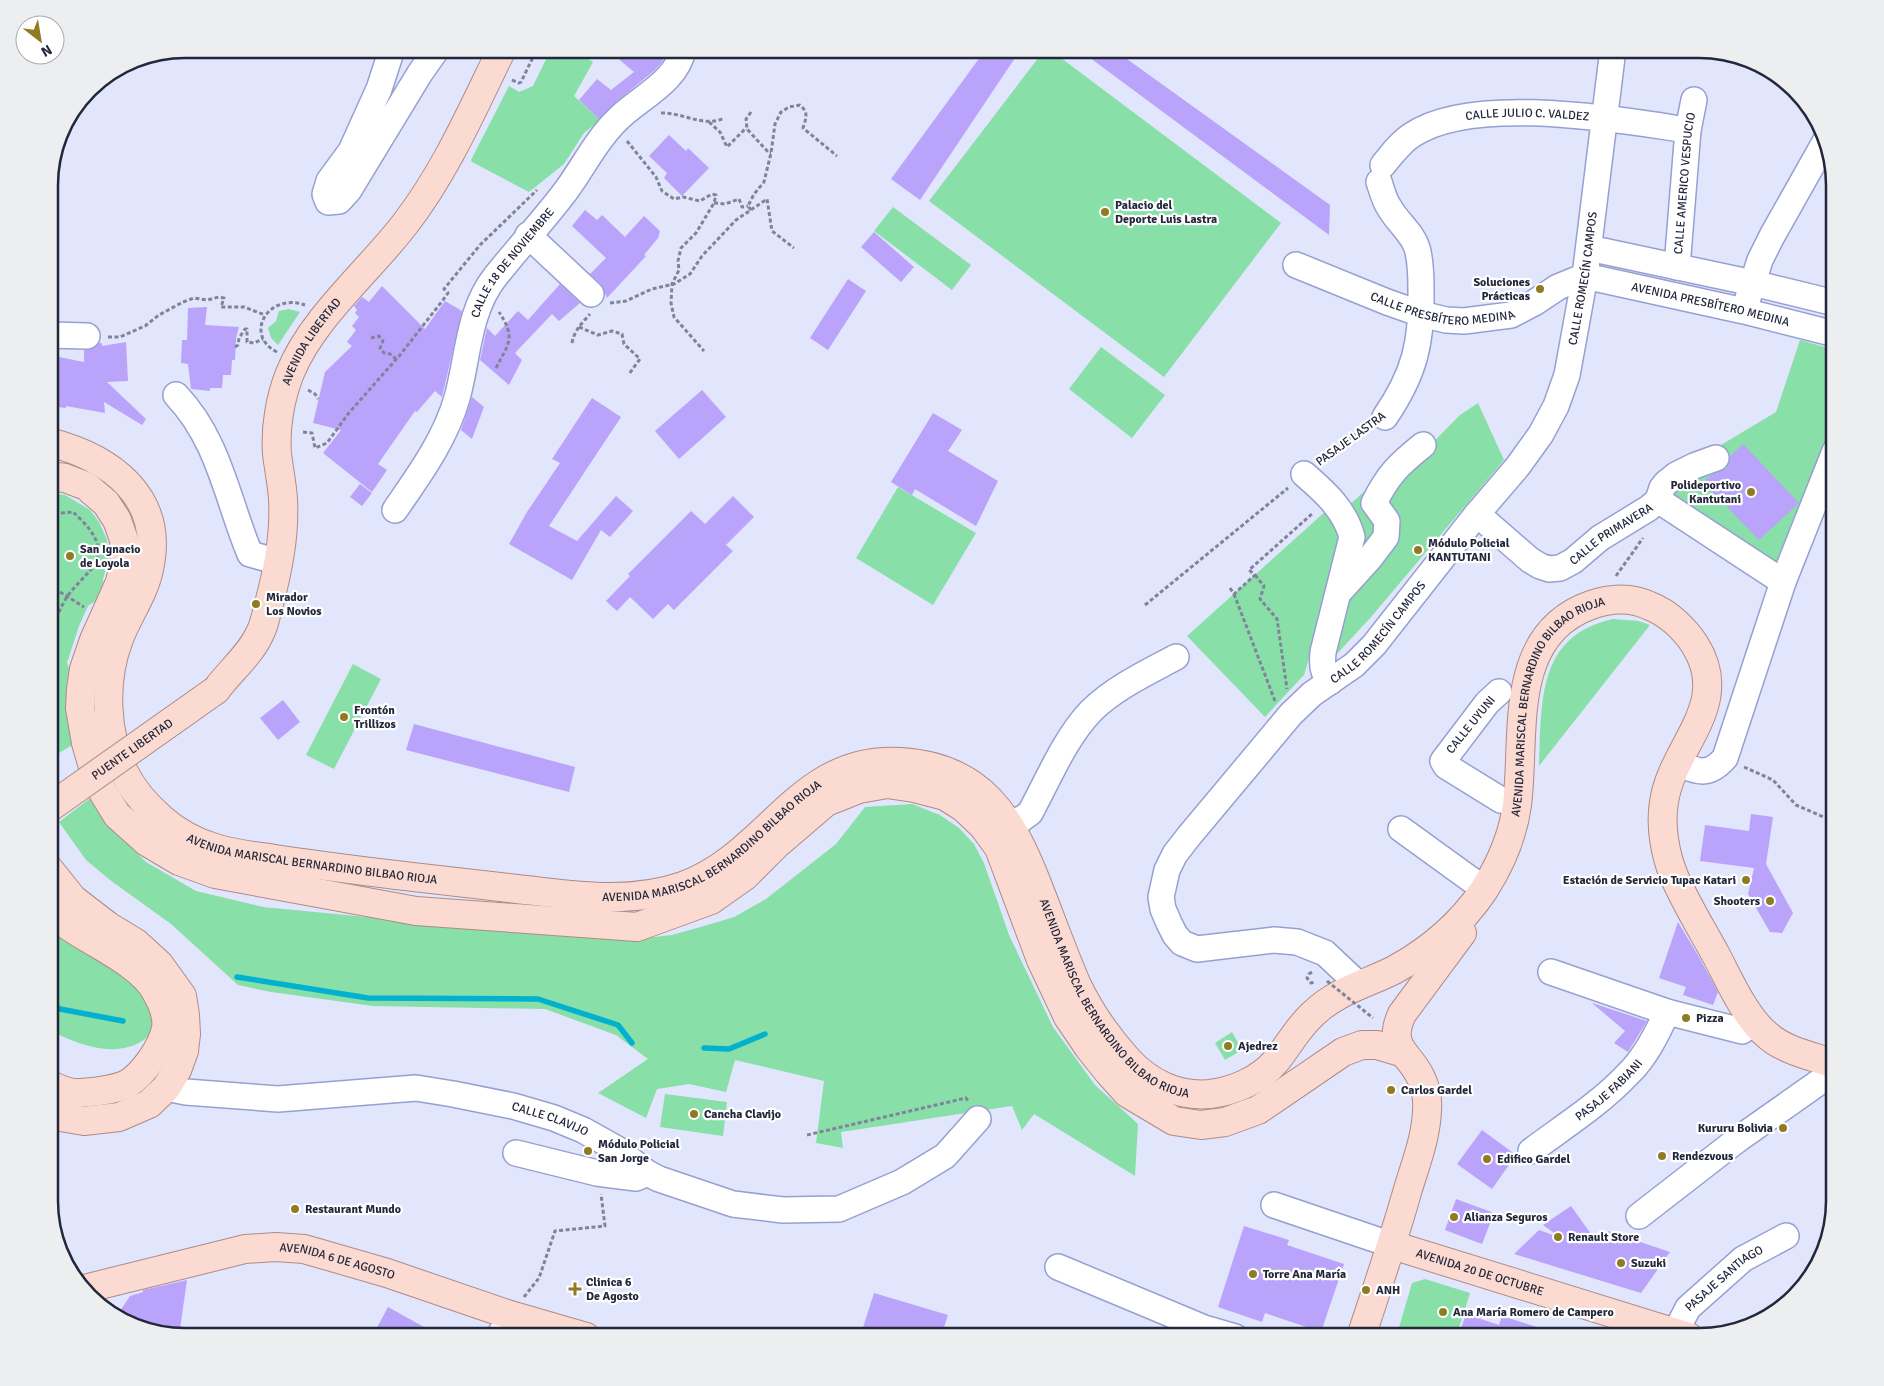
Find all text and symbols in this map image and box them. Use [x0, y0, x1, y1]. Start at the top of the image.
north arrow [15, 15, 65, 65]
text: N [38, 41, 55, 61]
street label: CALLE JULIO C. VALDEZ [1464, 105, 1590, 124]
street label: CALLE AMERICO VESPUCIO [1671, 111, 1699, 255]
place label: Palacio del Deporte Luis Lastra [1115, 198, 1217, 227]
street label: CALLE 18 DE NOVIEMBRE [468, 204, 557, 320]
marker: Palacio del Deporte Luis Lastra [1099, 206, 1111, 218]
street label: CALLE ROMECÍN CAMPOS [1565, 210, 1600, 346]
place label: Soluciones Prácticas [1473, 275, 1531, 304]
street label: AVENIDA PRESBÍTERO MEDINA [1630, 279, 1792, 330]
marker: Soluciones Prácticas [1534, 283, 1546, 295]
street label: CALLE PRESBÍTERO MEDINA [1368, 289, 1518, 329]
street label: AVENIDA LIBERTAD [279, 295, 344, 387]
street label: PASAJE LASTRA [1313, 408, 1389, 469]
place label: Polideportivo Kantutani [1670, 478, 1741, 507]
marker: Polideportivo Kantutani [1745, 486, 1757, 498]
street label: CALLE PRIMAVERA [1566, 500, 1656, 568]
place label: Módulo Policial KANTUTANI [1428, 536, 1510, 565]
place label: San Ignacio de Loyola [80, 542, 141, 571]
marker: Módulo Policial KANTUTANI [1412, 544, 1424, 556]
marker: San Ignacio de Loyola [64, 550, 76, 562]
street label: CALLE ROMECÍN CAMPOS [1327, 578, 1429, 687]
place label: Mirador Los Novios [266, 590, 322, 619]
street label: AVENIDA MARISCAL BERNARDINO BILBAO RIOJA [1508, 594, 1607, 818]
marker: Mirador Los Novios [250, 598, 262, 610]
street label: CALLE UYUNI [1443, 693, 1499, 757]
place label: Frontón Trillizos [354, 703, 397, 732]
marker: Frontón Trillizos [338, 711, 350, 723]
street label: PUENTE LIBERTAD [89, 715, 176, 783]
street label: AVENIDA MARISCAL BERNARDINO BILBAO RIOJA [602, 776, 825, 905]
street label: AVENIDA MARISCAL BERNARDINO BILBAO RIOJA [184, 830, 439, 887]
place label: Estación de Servicio Tupac Katari [1563, 873, 1736, 888]
marker: Estación de Servicio Tupac Katari [1740, 874, 1752, 886]
place label: Shooters [1714, 894, 1761, 909]
marker: Shooters [1764, 895, 1776, 907]
street label: AVENIDA MARISCAL BERNARDINO BILBAO RIOJA [1036, 896, 1191, 1101]
place label: Pizza [1696, 1011, 1724, 1026]
marker: Pizza [1680, 1012, 1692, 1024]
place label: Ajedrez [1238, 1039, 1278, 1054]
marker: Ajedrez [1222, 1040, 1234, 1052]
street label: PASAJE FABIANI [1572, 1056, 1646, 1124]
place label: Carlos Gardel [1401, 1083, 1472, 1098]
marker: Carlos Gardel [1385, 1084, 1397, 1096]
street label: CALLE CLAVIJO [510, 1099, 591, 1139]
place label: Cancha Clavijo [704, 1107, 781, 1122]
marker: Cancha Clavijo [688, 1108, 700, 1120]
place label: Kururu Bolivia [1698, 1121, 1773, 1136]
marker: Kururu Bolivia [1777, 1122, 1789, 1134]
place label: Módulo Policial San Jorge [598, 1137, 680, 1166]
marker: Módulo Policial San Jorge [582, 1145, 594, 1157]
place label: Rendezvous [1672, 1149, 1734, 1164]
marker: Rendezvous [1656, 1150, 1668, 1162]
place label: Edifico Gardel [1497, 1152, 1571, 1167]
marker: Edifico Gardel [1481, 1153, 1493, 1165]
place label: Restaurant Mundo [305, 1202, 401, 1217]
marker: Restaurant Mundo [289, 1203, 301, 1215]
place label: Alianza Seguros [1464, 1210, 1548, 1225]
marker: Alianza Seguros [1448, 1211, 1460, 1223]
place label: Renault Store [1568, 1230, 1639, 1245]
marker: Renault Store [1552, 1231, 1564, 1243]
street label: AVENIDA 6 DE AGOSTO [279, 1240, 397, 1283]
street label: PASAJE SANTIAGO [1682, 1242, 1766, 1315]
street label: AVENIDA 20 DE OCTUBRE [1414, 1245, 1546, 1299]
place label: Suzuki [1631, 1256, 1666, 1271]
marker: Suzuki [1615, 1257, 1627, 1269]
place label: Torre Ana María [1263, 1267, 1346, 1282]
marker: Torre Ana María [1247, 1268, 1259, 1280]
place label: Clinica 6 De Agosto [586, 1275, 639, 1304]
marker: Clinica 6 De Agosto [568, 1282, 582, 1296]
place label: ANH [1376, 1283, 1400, 1298]
marker: ANH [1360, 1284, 1372, 1296]
place label: Ana María Romero de Campero [1453, 1305, 1614, 1320]
marker: Ana María Romero de Campero [1437, 1306, 1449, 1318]

